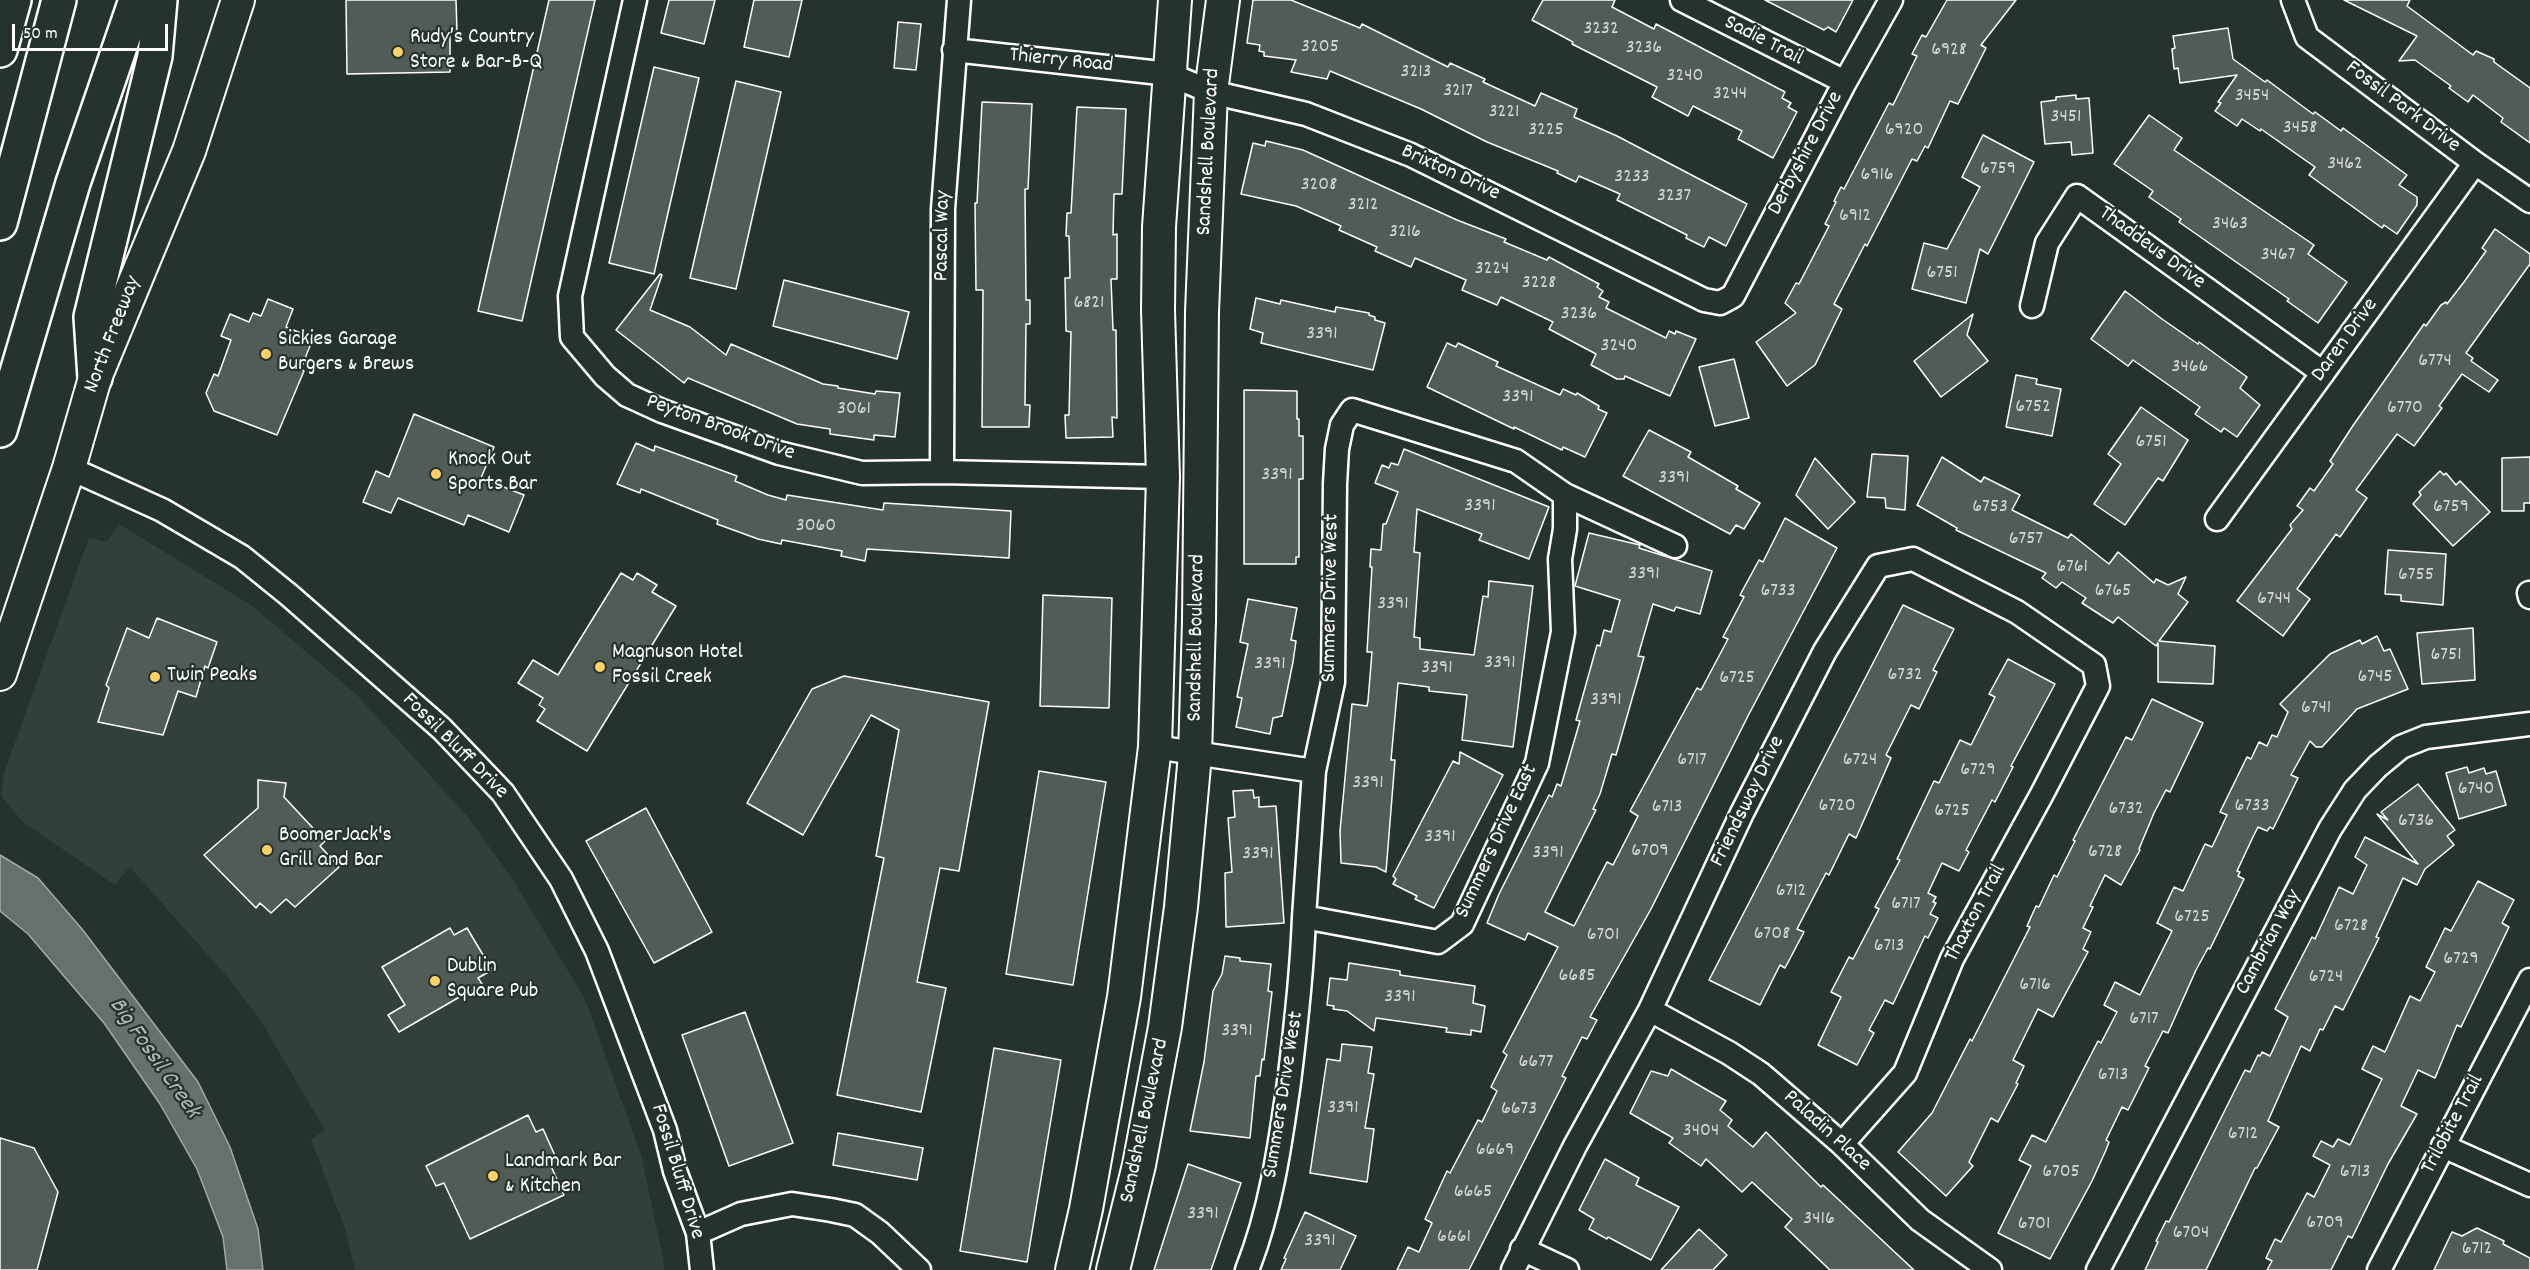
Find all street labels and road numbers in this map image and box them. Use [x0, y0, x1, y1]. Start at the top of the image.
street label: Sadie Trail [1719, 11, 1807, 73]
street label: Thierry Road [1008, 43, 1114, 81]
street label: Fossil Park Drive [2339, 56, 2465, 160]
street label: Sandshell Boulevard [1192, 68, 1228, 236]
street label: Derbyshire Drive [1763, 88, 1851, 220]
street label: Brixton Drive [1396, 140, 1504, 208]
street label: Pascal Way [930, 190, 958, 282]
street label: Thaddeus Drive [2092, 201, 2210, 297]
street label: North Freeway [80, 273, 148, 397]
street label: Daren Drive [2307, 294, 2385, 388]
street label: Peyton Brook Drive [642, 390, 798, 468]
street label: Summers Drive West [1317, 513, 1347, 683]
street label: Sandshell Boulevard [1183, 554, 1213, 722]
street label: Fossil Bluff Drive [395, 688, 513, 806]
street label: Friendsway Drive [1706, 732, 1792, 872]
street label: Summers Drive East [1451, 761, 1545, 923]
street label: Thaxton Trail [1940, 861, 2014, 967]
street label: Cambrian Way [2231, 886, 2309, 1000]
street label: Summers Drive West [1259, 1010, 1311, 1180]
street label: Sandshell Boulevard [1116, 1036, 1176, 1206]
street label: Trilobite Trail [2417, 1071, 2491, 1179]
street label: Paladin Place [1776, 1086, 1876, 1178]
street label: Fossil Bluff Drive [643, 1101, 709, 1243]

